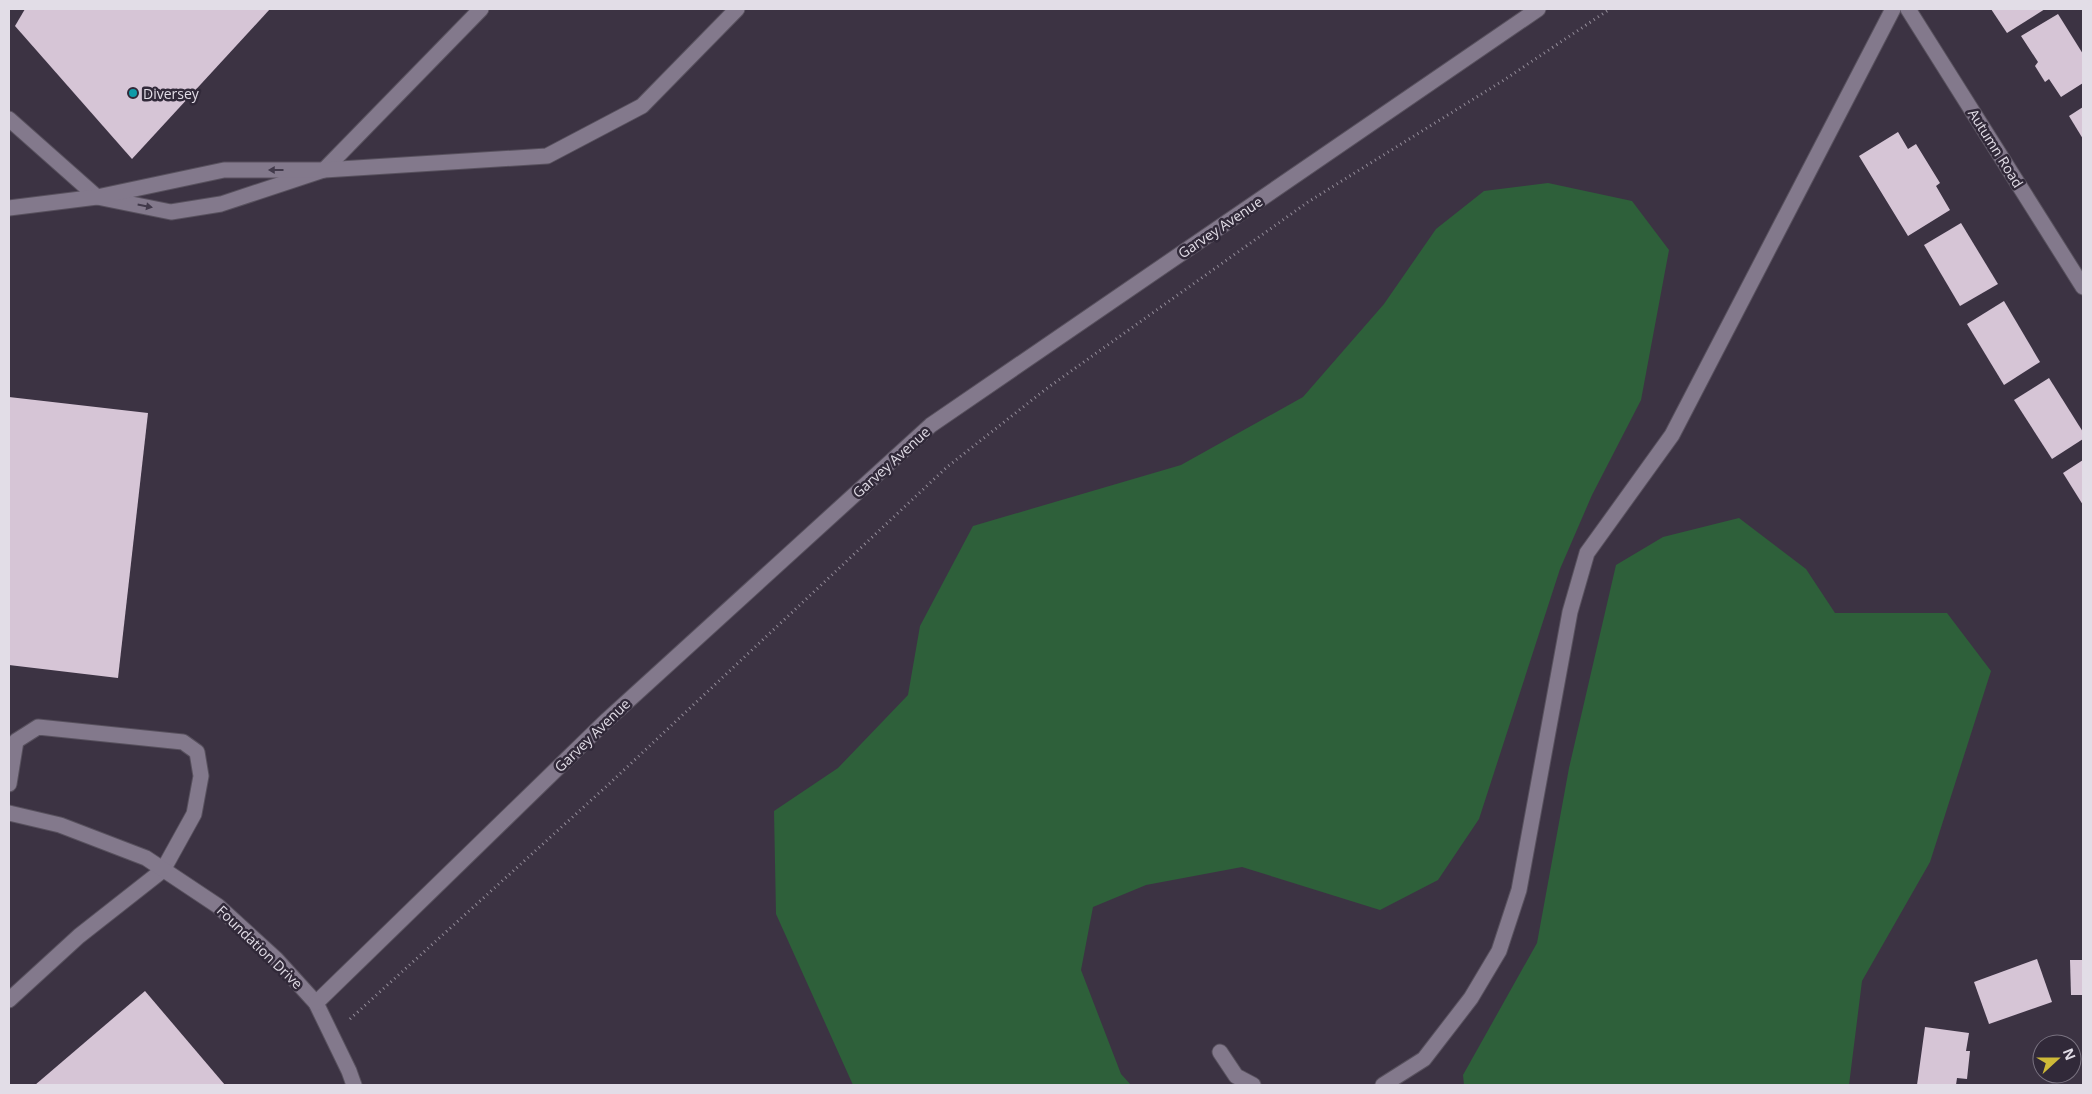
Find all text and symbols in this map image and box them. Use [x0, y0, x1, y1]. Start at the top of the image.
place label: Diversey [143, 84, 200, 103]
marker: Diversey [127, 87, 139, 99]
street label: Autumn Road [1964, 105, 2028, 191]
one-way arrow [267, 166, 283, 174]
street label: Garvey Avenue [1174, 192, 1266, 262]
one-way arrow [137, 203, 153, 211]
street label: Garvey Avenue [848, 422, 934, 502]
street label: Garvey Avenue [550, 694, 634, 776]
street label: Foundation Drive [213, 901, 307, 993]
north arrow [2032, 1034, 2082, 1084]
text: N [2059, 1045, 2081, 1063]

